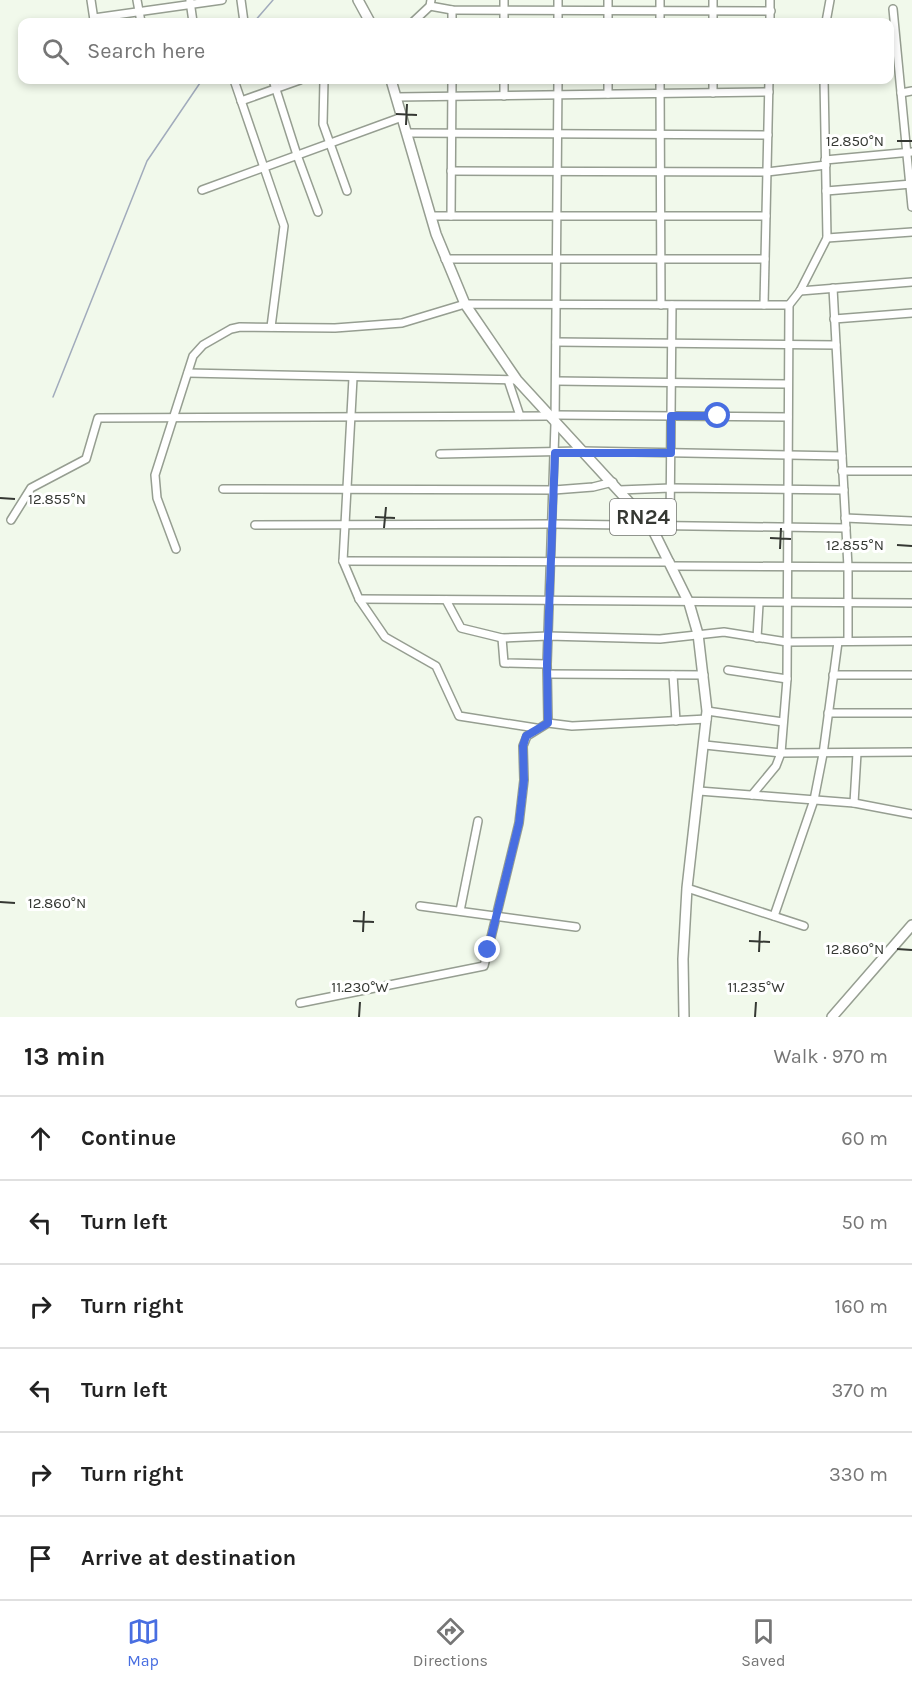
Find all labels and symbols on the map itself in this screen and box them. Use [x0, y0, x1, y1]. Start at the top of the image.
text: 12.850°N [826, 132, 884, 150]
route start [704, 402, 730, 428]
text: 12.855°N [28, 490, 86, 508]
road number: RN24 [610, 499, 676, 535]
text: 12.855°N [826, 536, 884, 554]
text: 12.860°N [28, 894, 86, 912]
route end [474, 936, 500, 962]
text: 12.860°N [826, 940, 884, 958]
text: 11.230°W [331, 978, 389, 996]
text: 11.235°W [727, 978, 785, 996]

